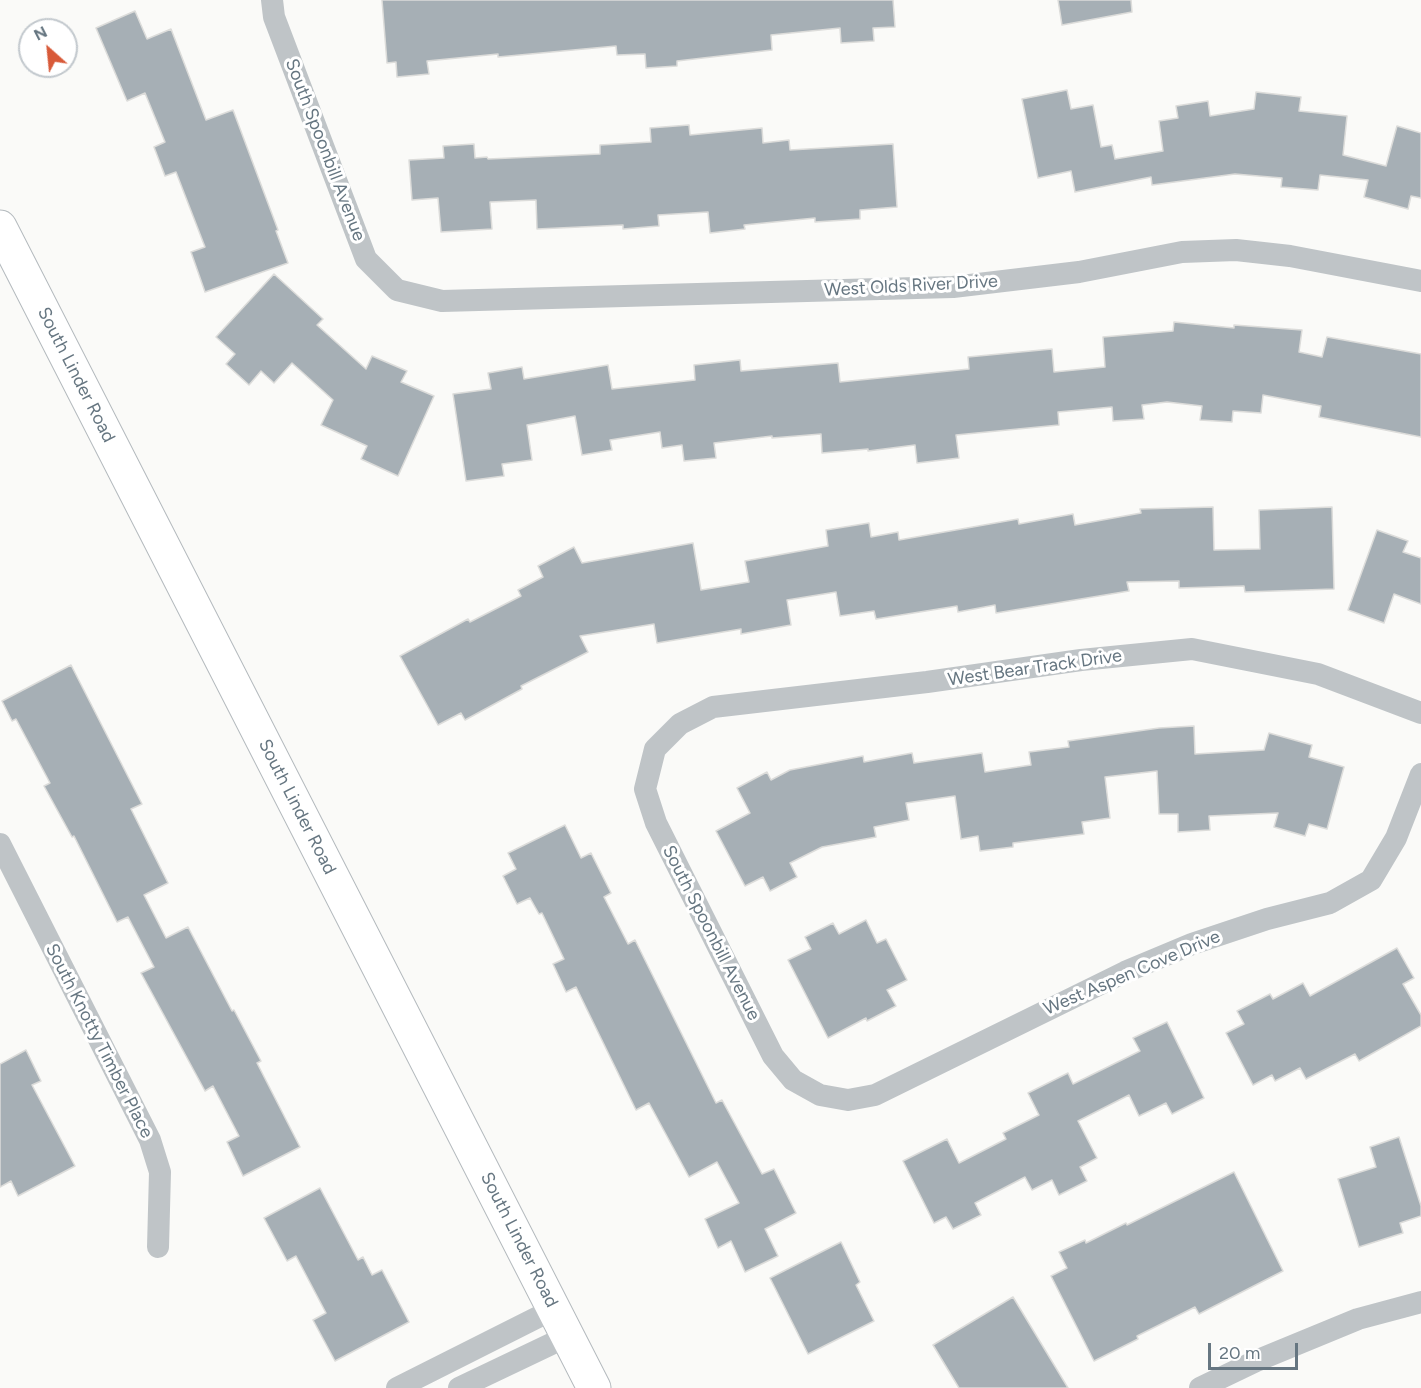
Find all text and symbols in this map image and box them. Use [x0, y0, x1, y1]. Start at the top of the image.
north arrow [18, 18, 78, 78]
text: N [31, 22, 50, 45]
street label: South Spoonbill Avenue [280, 56, 370, 244]
street label: West Olds River Drive [824, 271, 998, 301]
street label: South Linder Road [33, 304, 119, 446]
street label: West Bear Track Drive [947, 645, 1123, 691]
street label: South Linder Road [254, 736, 340, 878]
street label: South Spoonbill Avenue [657, 842, 765, 1024]
street label: West Aspen Cove Drive [1040, 926, 1224, 1020]
street label: South Knotty Timber Place [41, 940, 157, 1142]
street label: South Linder Road [476, 1169, 562, 1311]
scale bar [1211, 1331, 1301, 1369]
text: 20 m [1219, 1342, 1260, 1364]

